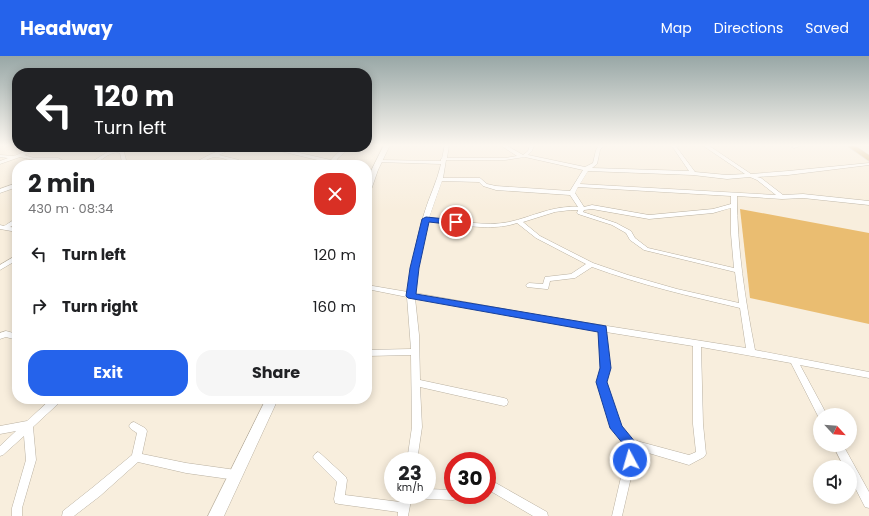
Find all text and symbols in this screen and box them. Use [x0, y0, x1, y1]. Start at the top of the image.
text: Headway [20, 15, 113, 42]
text: Map [661, 18, 692, 38]
text: Directions [714, 18, 783, 38]
text: Saved [805, 18, 849, 38]
text: 120 m [94, 77, 174, 116]
icon: left [28, 84, 80, 136]
text: Turn left [94, 115, 166, 140]
text: 2 min [28, 167, 95, 200]
button: close [314, 173, 356, 215]
text: 430 m · 08:34 [28, 199, 114, 218]
pin [439, 205, 473, 239]
icon: arrive [445, 211, 467, 233]
icon: left [28, 243, 50, 265]
text: Turn left [62, 244, 126, 265]
text: 120 m [314, 244, 356, 265]
icon: right [28, 295, 50, 317]
text: Turn right [62, 296, 138, 317]
text: 160 m [313, 296, 356, 317]
button: Exit [28, 350, 188, 396]
button: Share [196, 350, 356, 396]
north arrow [813, 408, 857, 452]
map controls [813, 408, 857, 504]
position arrow [609, 439, 651, 481]
speed limit sign: 30 [444, 452, 496, 504]
text: 23 [398, 459, 422, 487]
button: sound [813, 460, 857, 504]
text: km/h [397, 480, 423, 495]

